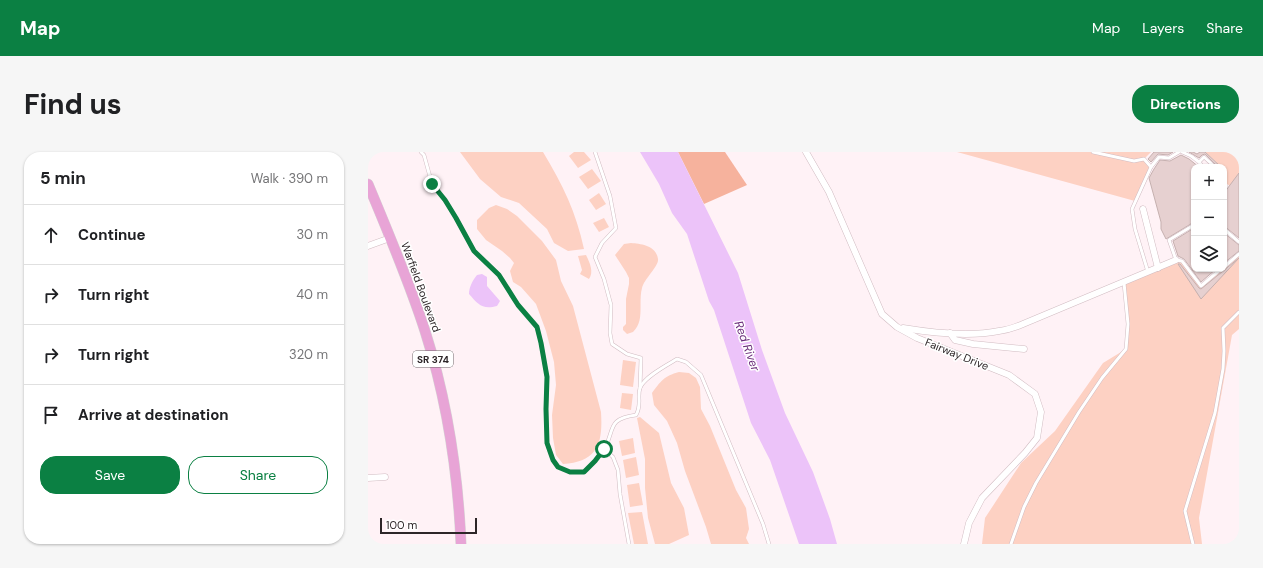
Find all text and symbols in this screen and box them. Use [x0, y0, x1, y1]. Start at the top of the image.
text: Map [20, 16, 60, 41]
text: Map [1092, 19, 1120, 37]
text: Layers [1142, 19, 1184, 37]
text: Share [1206, 19, 1243, 37]
button: Directions [1132, 85, 1239, 123]
text: Find us [24, 86, 122, 123]
map controls [1191, 164, 1227, 272]
button: + [1191, 164, 1227, 200]
text: 5 min [40, 167, 86, 189]
text: Walk · 390 m [251, 170, 328, 187]
route end [423, 175, 441, 193]
button: − [1191, 200, 1227, 236]
icon: ahead [40, 224, 62, 246]
text: Continue [78, 225, 146, 245]
text: 30 m [296, 226, 328, 243]
button: layers [1191, 236, 1227, 272]
street label: Warfield Boulevard [398, 240, 444, 334]
icon: right [40, 284, 62, 306]
text: Turn right [78, 285, 149, 305]
text: 40 m [296, 286, 328, 303]
water label: Red River [731, 319, 764, 374]
street label: Fairway Drive [923, 335, 991, 373]
icon: right [40, 344, 62, 366]
text: Turn right [78, 345, 149, 365]
text: 320 m [289, 346, 328, 363]
road number: SR 374 [413, 351, 453, 367]
icon: arrive [40, 404, 62, 426]
text: Arrive at destination [78, 405, 229, 425]
route start [595, 440, 613, 458]
button: Save [40, 456, 180, 494]
button: Share [188, 456, 328, 494]
scale bar [380, 516, 477, 535]
text: 100 m [386, 518, 417, 532]

